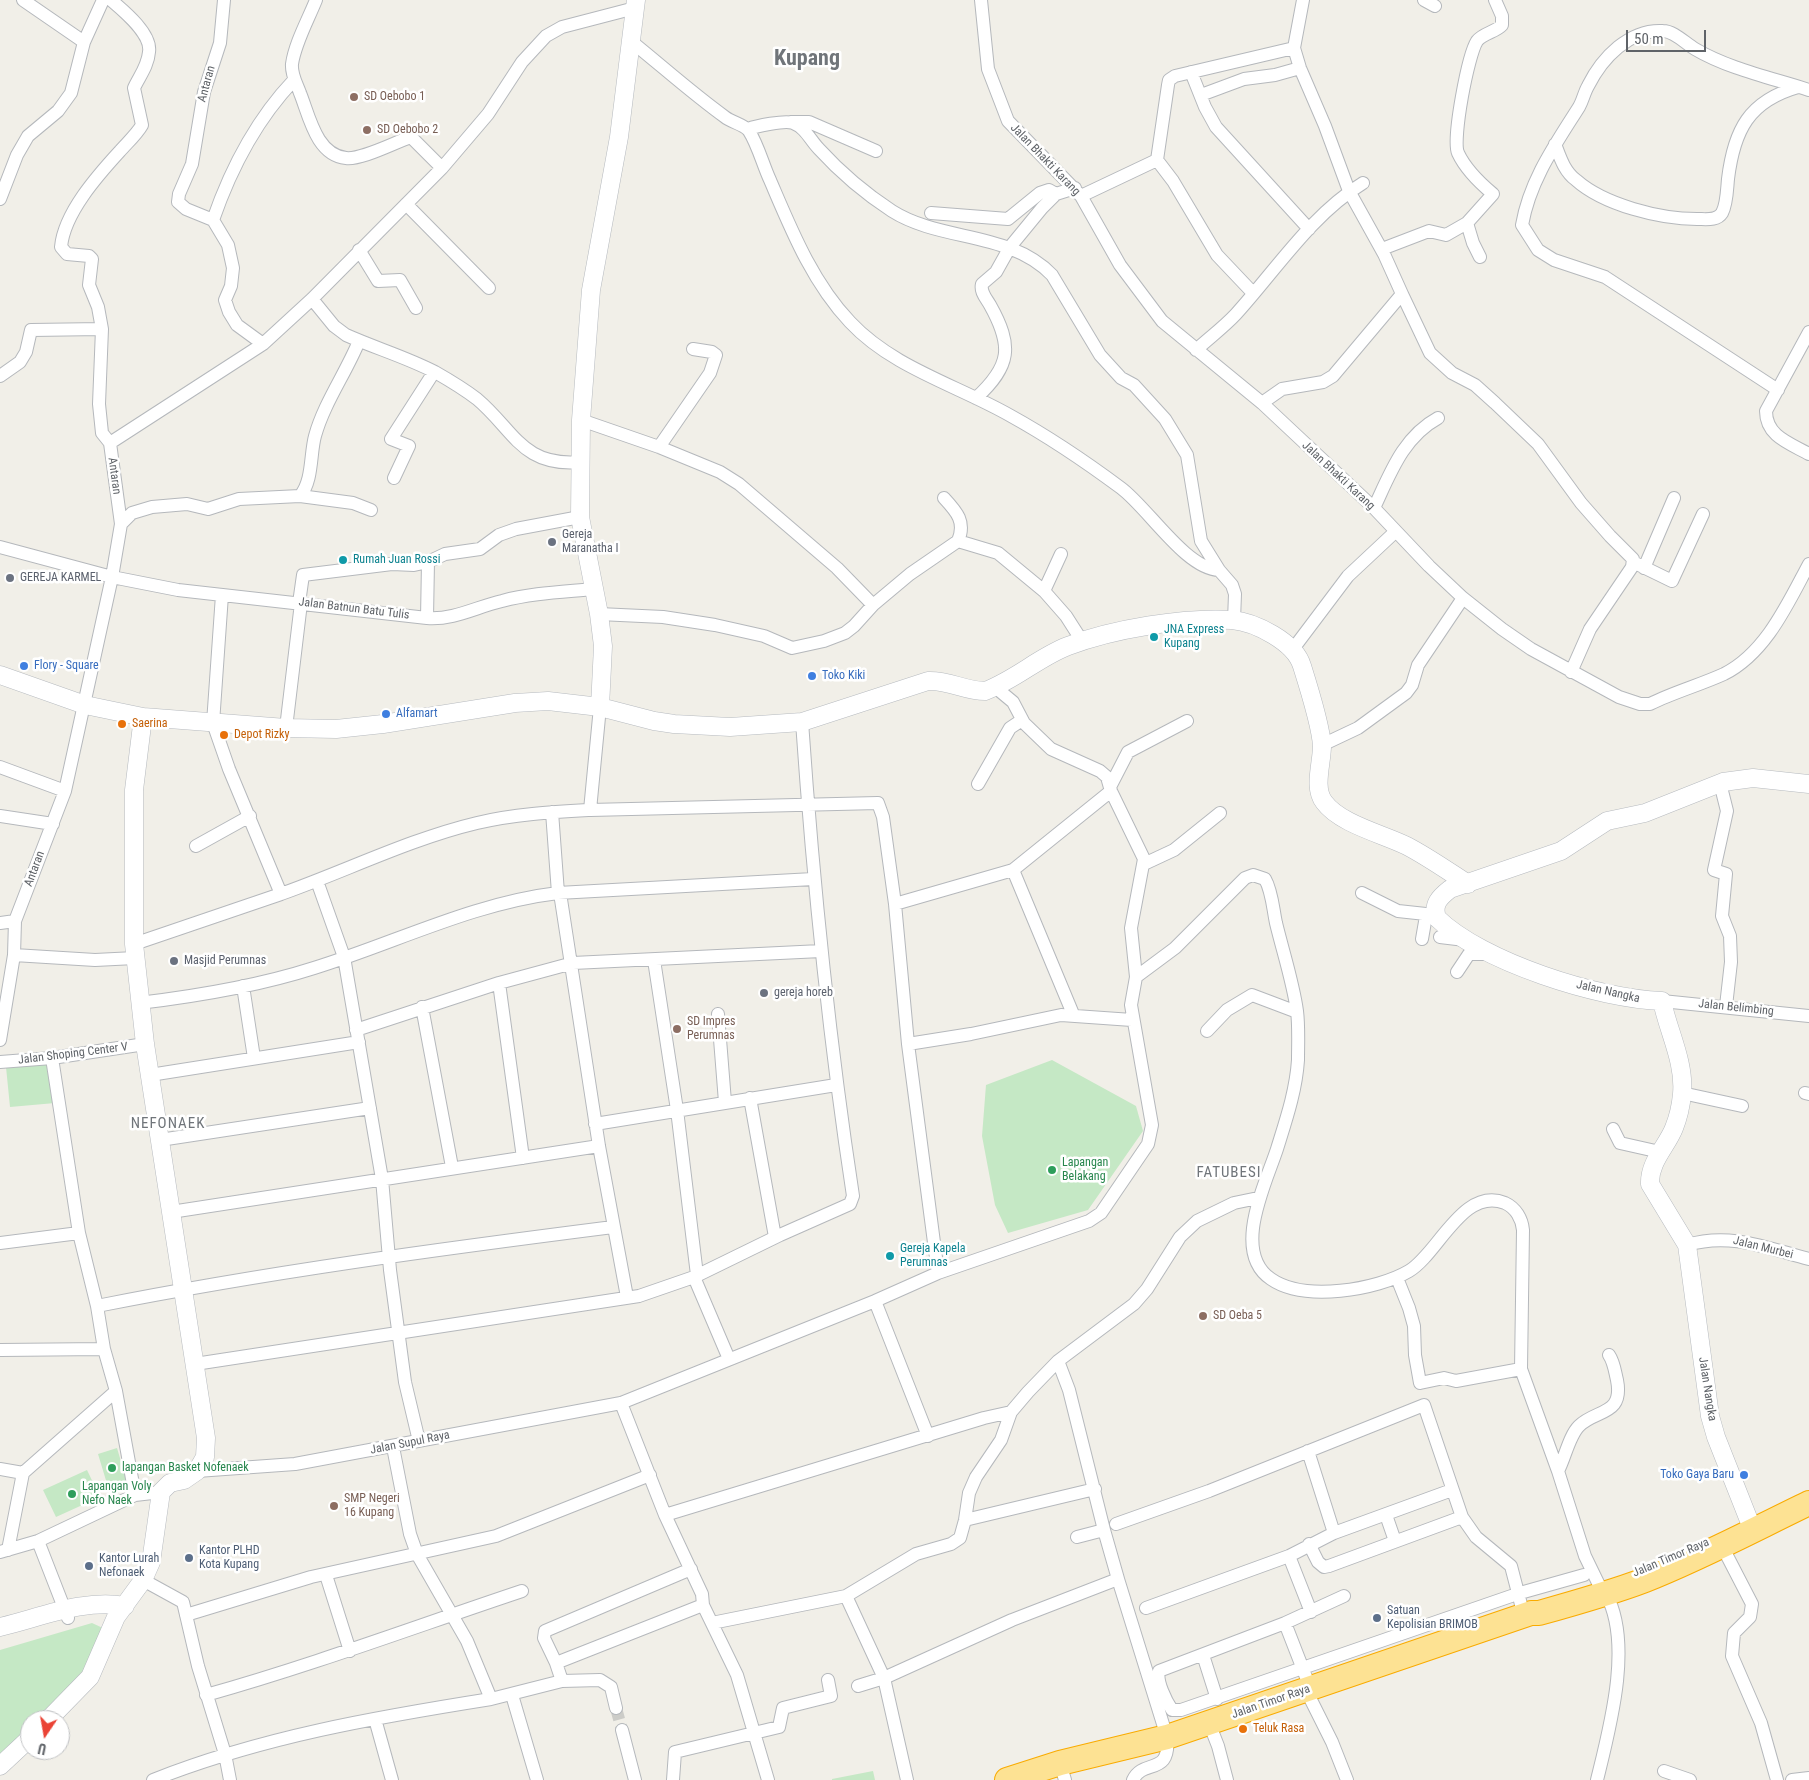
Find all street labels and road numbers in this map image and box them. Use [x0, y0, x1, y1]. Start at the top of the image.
street label: Antaran [195, 64, 219, 104]
street label: Jalan Bhakti Karang [1007, 121, 1083, 199]
street label: Jalan Bhakti Karang [1299, 439, 1377, 513]
street label: Antaran [104, 457, 124, 495]
street label: Jalan Batnun Batu Tulis [298, 595, 410, 623]
street label: Antaran [22, 849, 48, 889]
street label: Jalan Nangka [1575, 978, 1641, 1006]
street label: Jalan Belimbing [1698, 997, 1774, 1019]
street label: Jalan Shoping Center V [17, 1040, 129, 1068]
street label: Jalan Murbei [1731, 1234, 1795, 1262]
street label: Jalan Nangka [1695, 1356, 1719, 1422]
street label: Jalan Supul Raya [369, 1428, 451, 1458]
street label: Jalan Timor Raya [1631, 1535, 1711, 1581]
street label: Jalan Timor Raya [1230, 1682, 1312, 1722]

